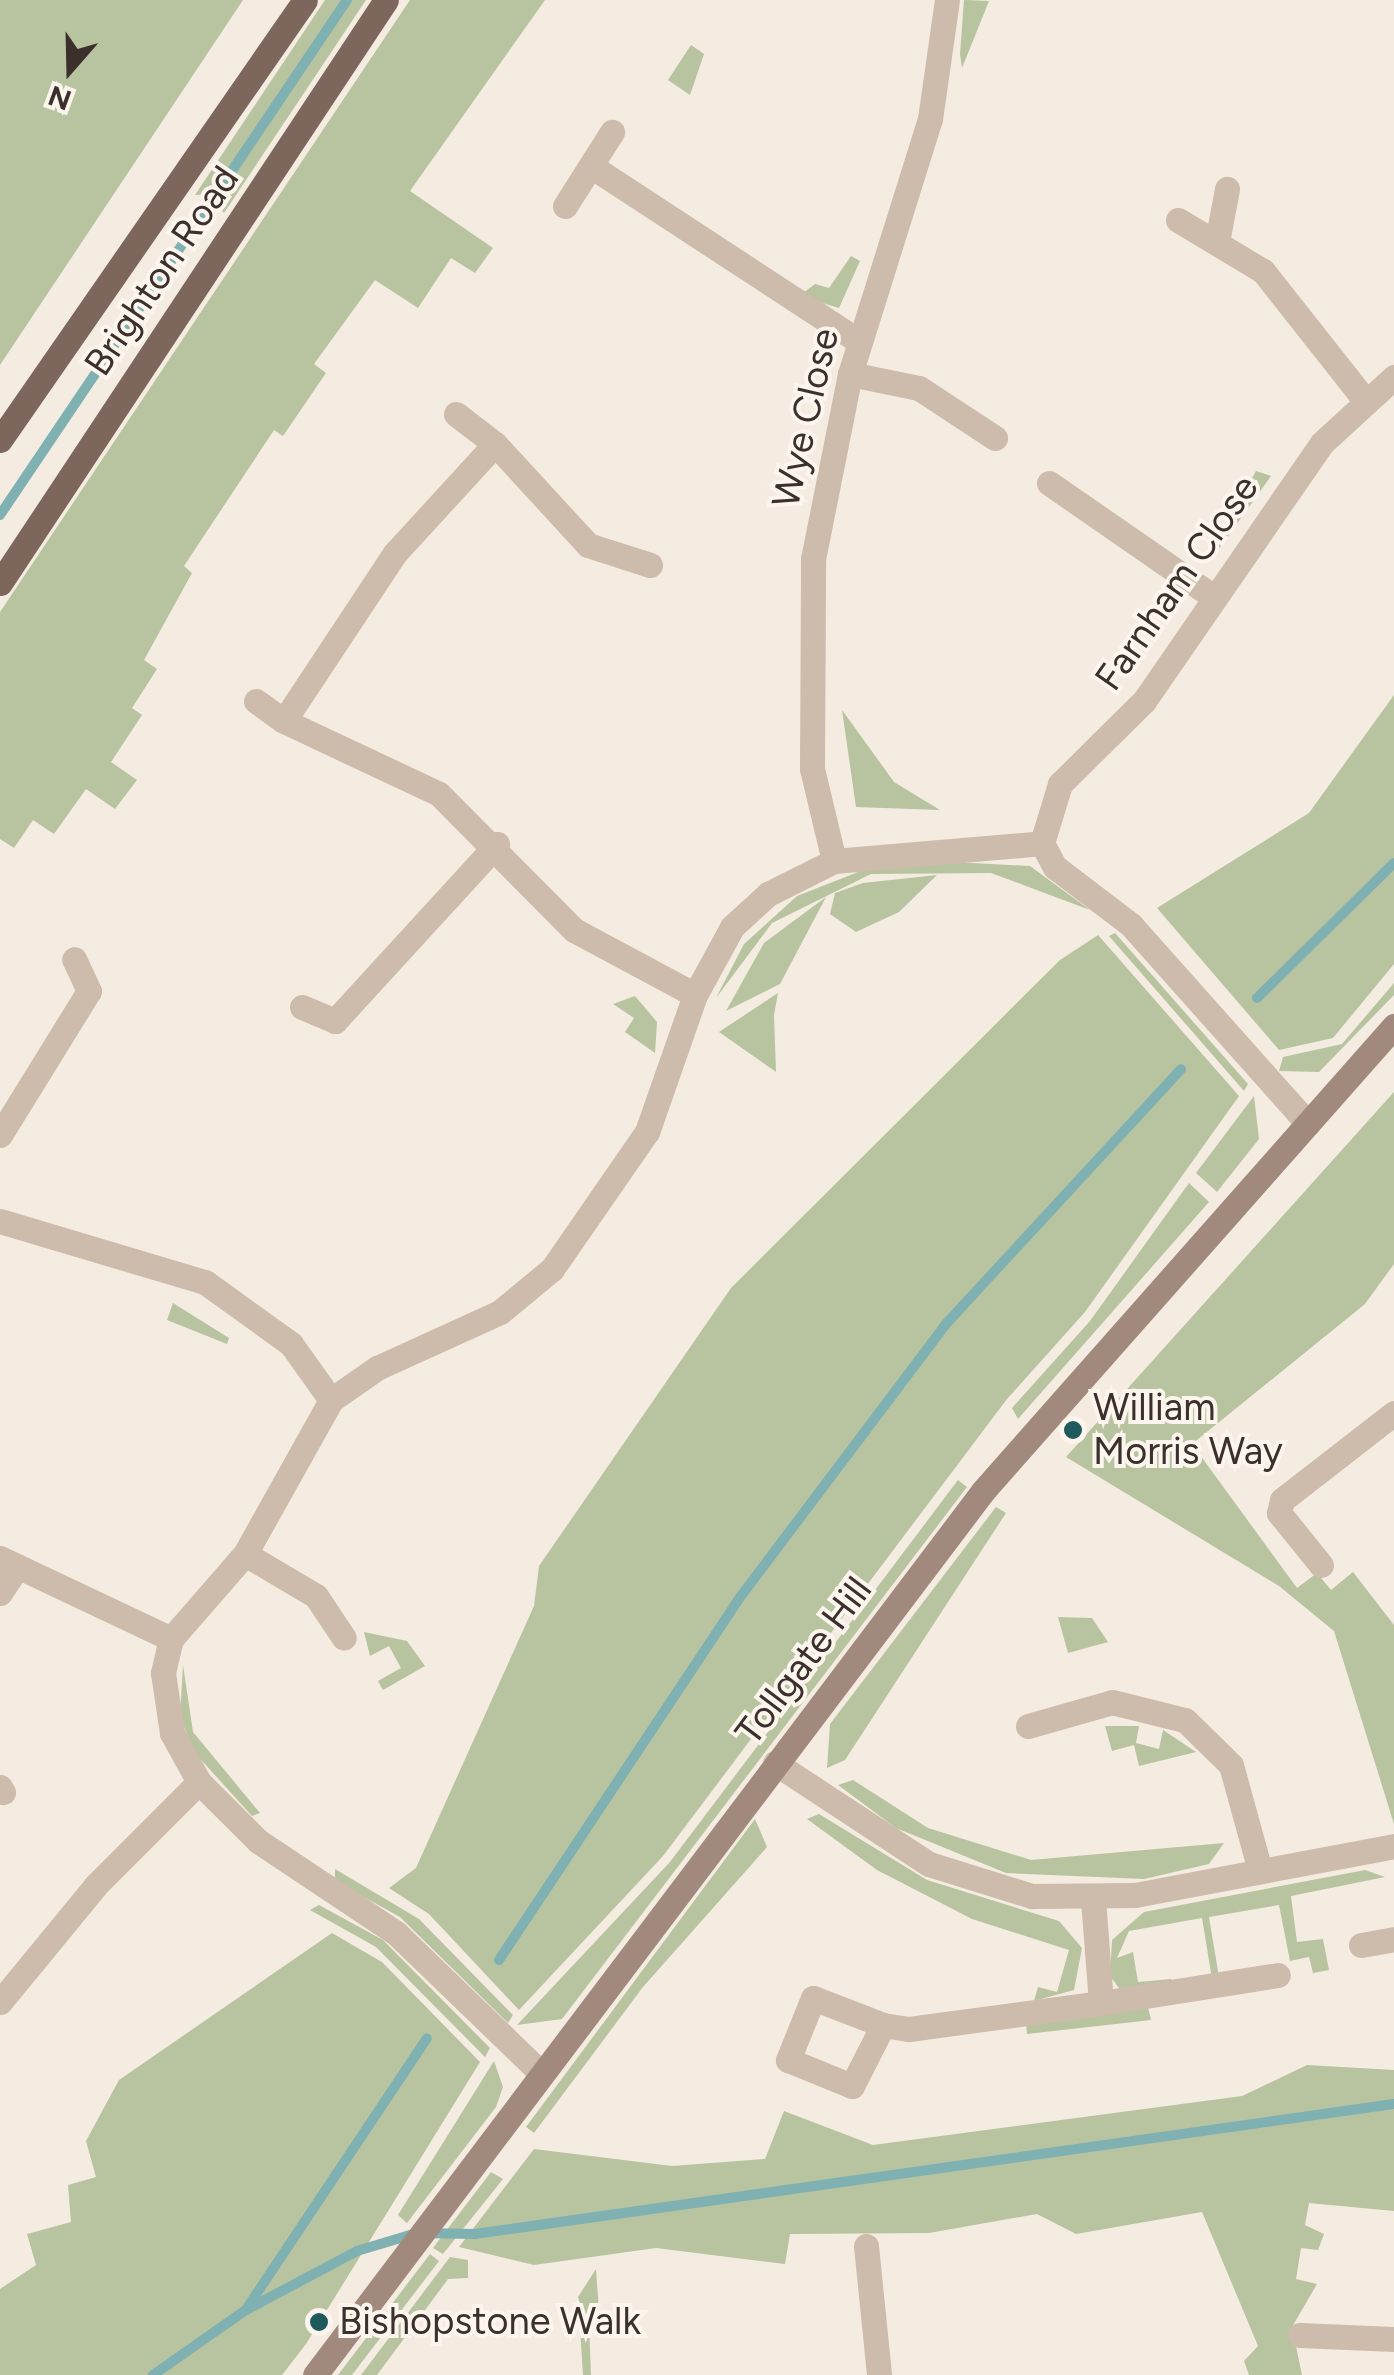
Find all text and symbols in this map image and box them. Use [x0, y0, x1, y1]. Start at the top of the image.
north arrow [20, 20, 120, 120]
text: N [44, 79, 76, 118]
street label: Brighton Road [75, 158, 249, 384]
street label: Wye Close [763, 324, 849, 512]
street label: Farnham Close [1086, 467, 1268, 699]
place label: William Morris Way [1093, 1385, 1283, 1475]
marker: William Morris Way [1062, 1419, 1084, 1441]
street label: Tollgate Hill [726, 1568, 882, 1754]
place label: Bishopstone Walk [339, 2299, 641, 2345]
marker: Bishopstone Walk [308, 2311, 330, 2333]

